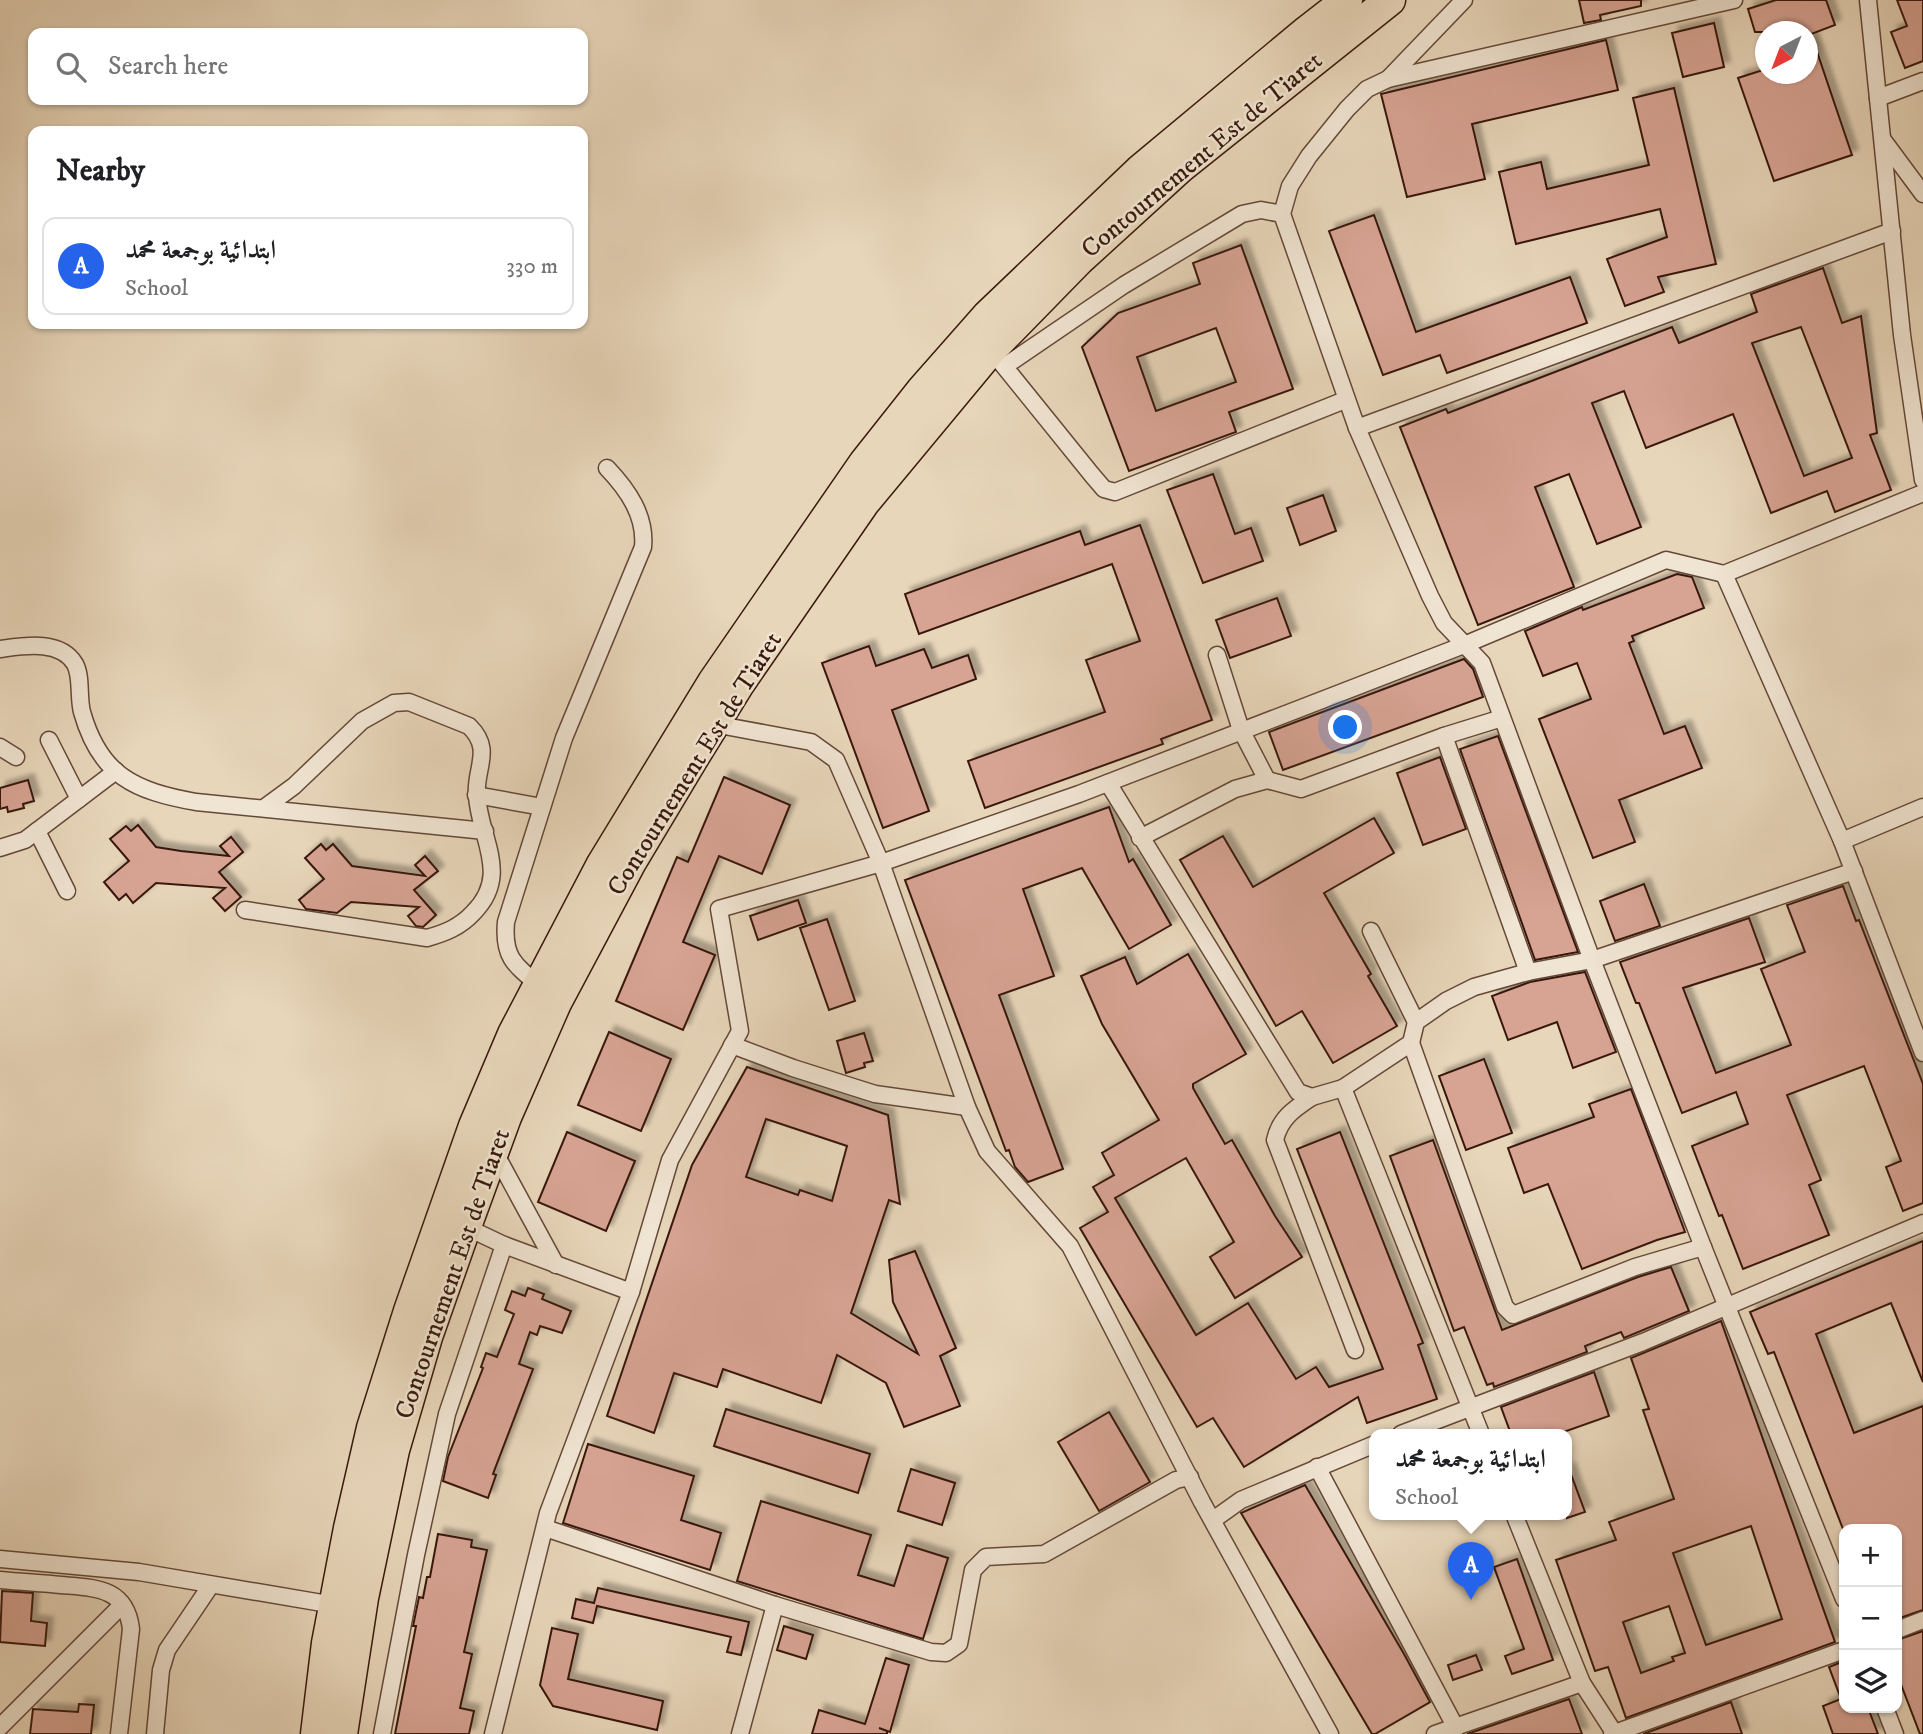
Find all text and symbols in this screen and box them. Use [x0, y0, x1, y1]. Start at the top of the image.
north arrow [1755, 21, 1818, 84]
search box [28, 28, 588, 105]
street label: Contournement Est de Tiaret [1075, 44, 1329, 266]
icon: search [52, 48, 90, 86]
text: Search here [108, 50, 228, 83]
text: Nearby [56, 153, 145, 190]
text: ابتدائية بوجمعة محمد [125, 234, 276, 267]
text: A [74, 252, 88, 281]
text: 330 m [506, 252, 558, 281]
text: School [125, 274, 188, 303]
street label: Contournement Est de Tiaret [600, 626, 790, 902]
your location [1328, 710, 1362, 744]
street label: Contournement Est de Tiaret [388, 1125, 518, 1423]
popup [1369, 1429, 1572, 1520]
text: ابتدائية بوجمعة محمد [1395, 1443, 1546, 1476]
text: School [1395, 1483, 1458, 1512]
map controls [1839, 1524, 1902, 1713]
button: + [1839, 1524, 1902, 1587]
pin: A [1448, 1542, 1494, 1600]
button: − [1839, 1587, 1902, 1650]
button: layers [1839, 1650, 1902, 1713]

